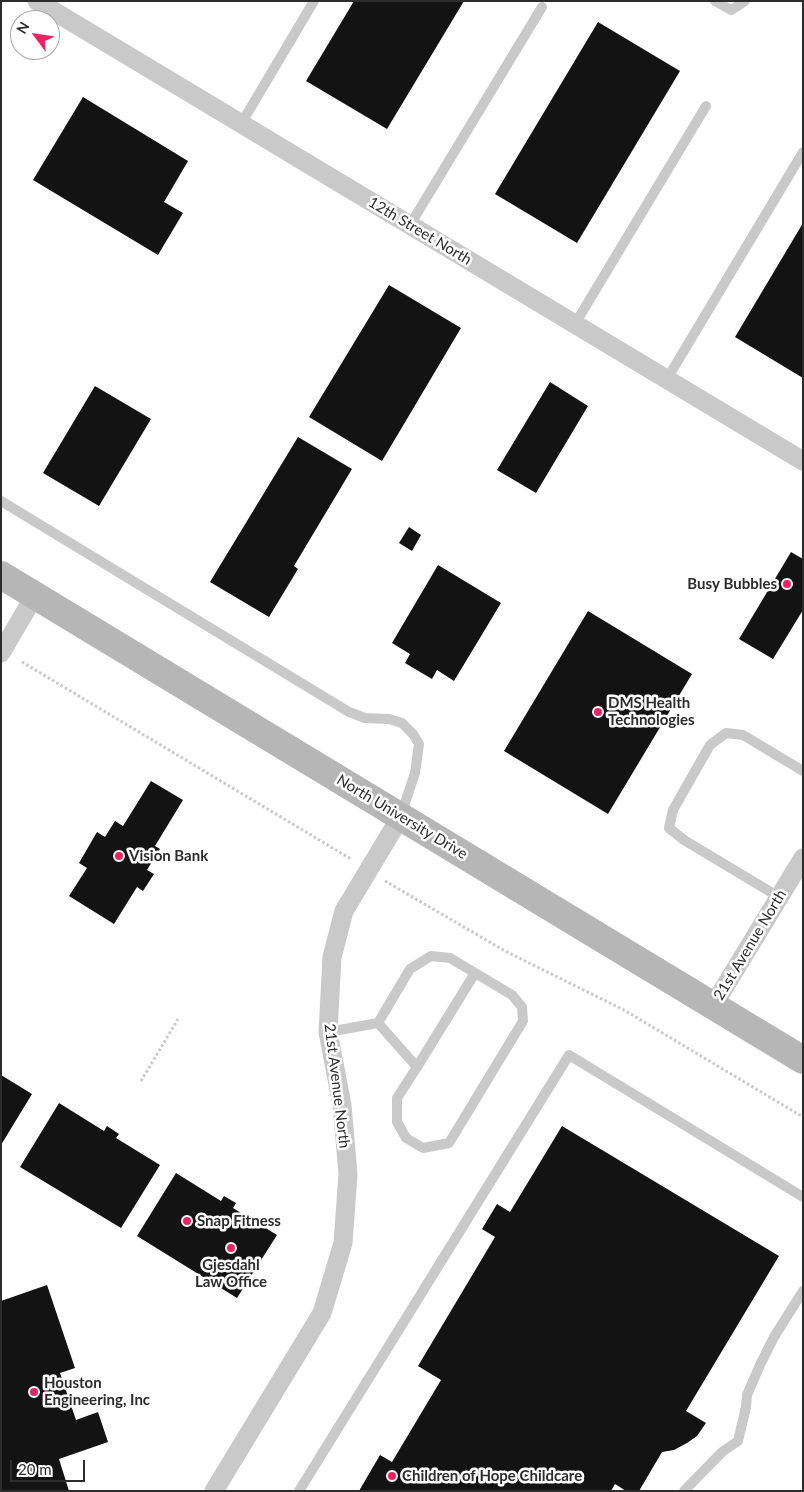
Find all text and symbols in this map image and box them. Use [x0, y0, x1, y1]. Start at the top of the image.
north arrow [10, 10, 60, 60]
text: N [13, 19, 33, 37]
street label: 12th Street North [365, 193, 475, 269]
place label: Busy Bubbles [687, 575, 777, 593]
marker: Busy Bubbles [781, 578, 793, 590]
place label: DMS Health Technologies [608, 694, 695, 729]
marker: DMS Health Technologies [592, 706, 604, 718]
street label: North University Drive [333, 771, 471, 863]
place label: Vision Bank [129, 847, 208, 865]
marker: Vision Bank [113, 850, 125, 862]
street label: 21st Avenue North [710, 887, 790, 1003]
street label: 21st Avenue North [320, 1023, 354, 1149]
place label: Snap Fitness [197, 1212, 281, 1230]
marker: Snap Fitness [181, 1215, 193, 1227]
marker: Gjesdahl Law Office [225, 1242, 237, 1254]
place label: Gjesdahl Law Office [195, 1256, 267, 1291]
place label: Houston Engineering, Inc [44, 1374, 150, 1409]
marker: Houston Engineering, Inc [28, 1386, 40, 1398]
scale bar [12, 1450, 88, 1482]
text: 20 m [18, 1460, 52, 1478]
place label: Children of Hope Childcare [402, 1467, 582, 1485]
marker: Children of Hope Childcare [386, 1470, 398, 1482]

